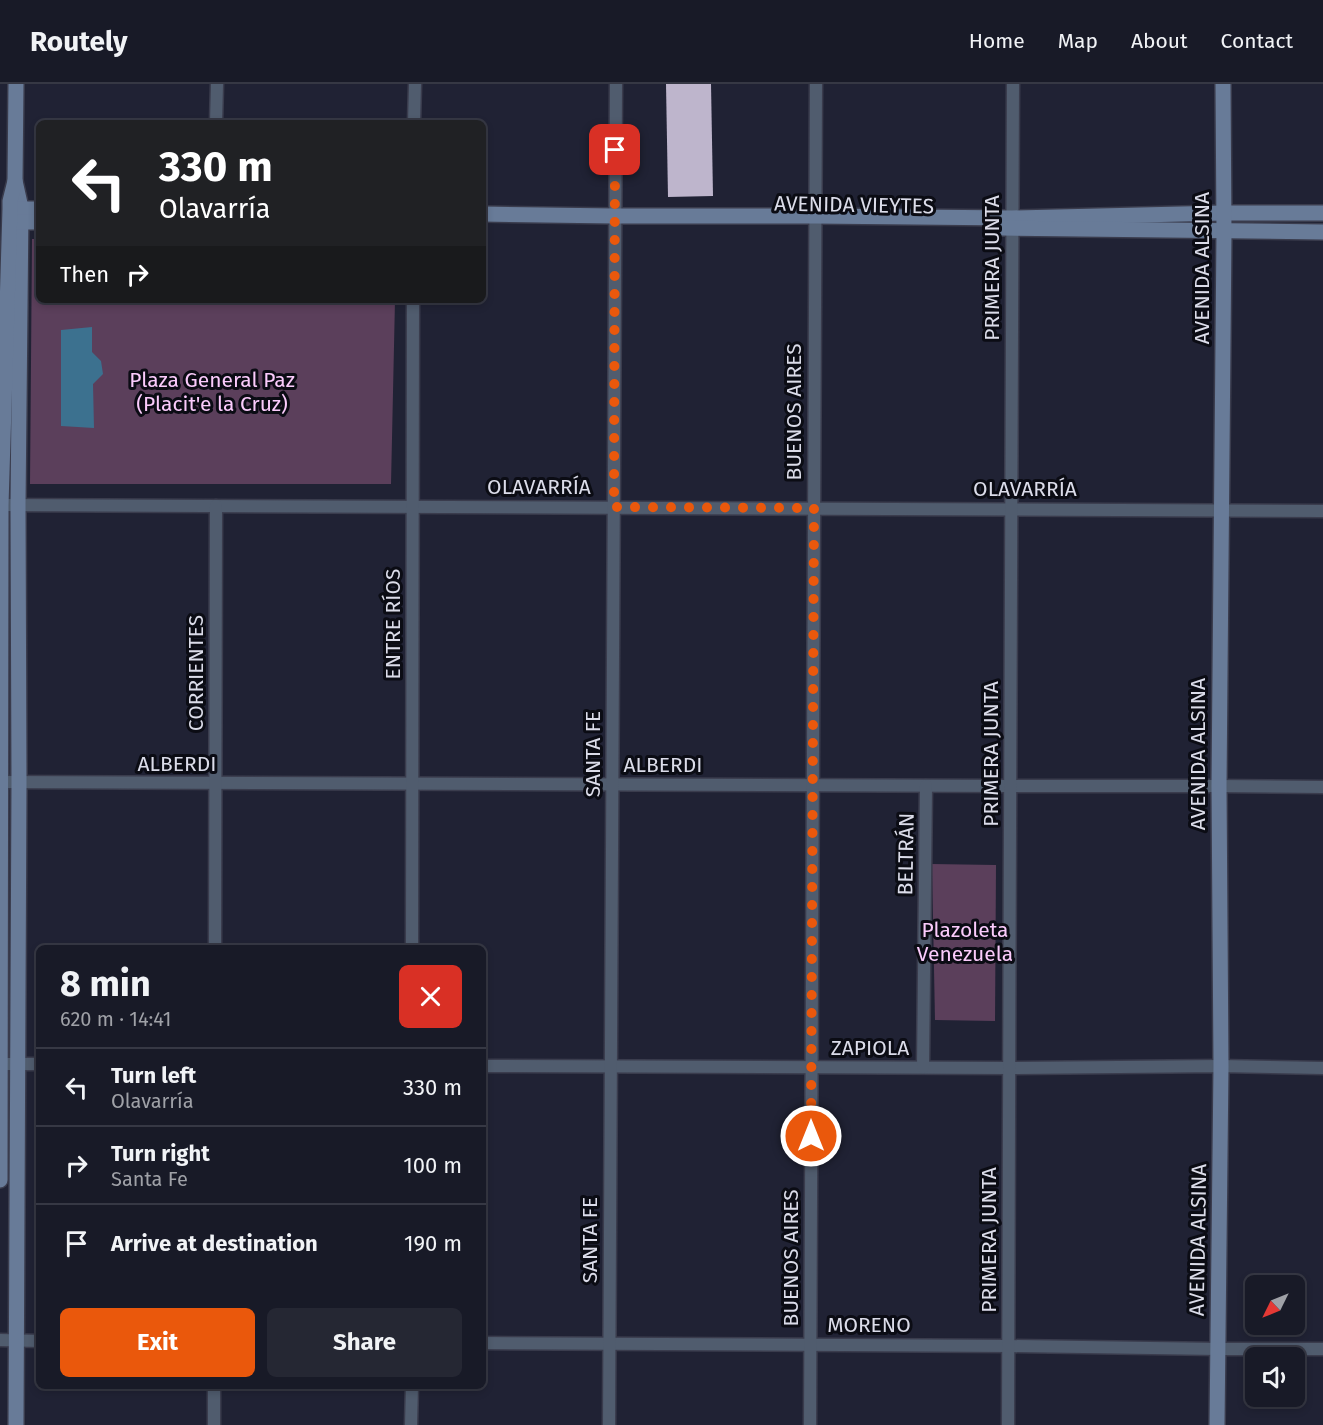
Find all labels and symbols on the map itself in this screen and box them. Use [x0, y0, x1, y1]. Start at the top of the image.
pin [589, 124, 640, 175]
street label: AVENIDA VIEYTES [774, 191, 934, 219]
street label: AVENIDA ALSINA [1189, 192, 1215, 344]
street label: PRIMERA JUNTA [979, 195, 1005, 341]
street label: BUENOS AIRES [781, 343, 807, 481]
park label: Plaza General Paz (Placit'e la Cruz) [129, 367, 295, 417]
street label: OLAVARRÍA [487, 474, 591, 500]
street label: OLAVARRÍA [973, 476, 1077, 502]
street label: ENTRE RÍOS [380, 569, 406, 679]
street label: CORRIENTES [183, 615, 209, 731]
street label: AVENIDA ALSINA [1185, 678, 1211, 830]
street label: PRIMERA JUNTA [978, 681, 1004, 827]
street label: SANTA FE [580, 711, 606, 797]
street label: ALBERDI [138, 751, 216, 777]
street label: ALBERDI [624, 752, 702, 778]
street label: BELTRÁN [892, 812, 920, 896]
park label: Plazoleta Venezuela [917, 917, 1013, 967]
street label: ZAPIOLA [831, 1035, 909, 1061]
position arrow [779, 1104, 843, 1168]
street label: AVENIDA ALSINA [1184, 1164, 1212, 1316]
street label: PRIMERA JUNTA [976, 1167, 1002, 1313]
street label: BUENOS AIRES [778, 1189, 804, 1327]
street label: SANTA FE [577, 1197, 603, 1283]
north arrow [1245, 1275, 1305, 1335]
street label: MORENO [827, 1312, 911, 1338]

